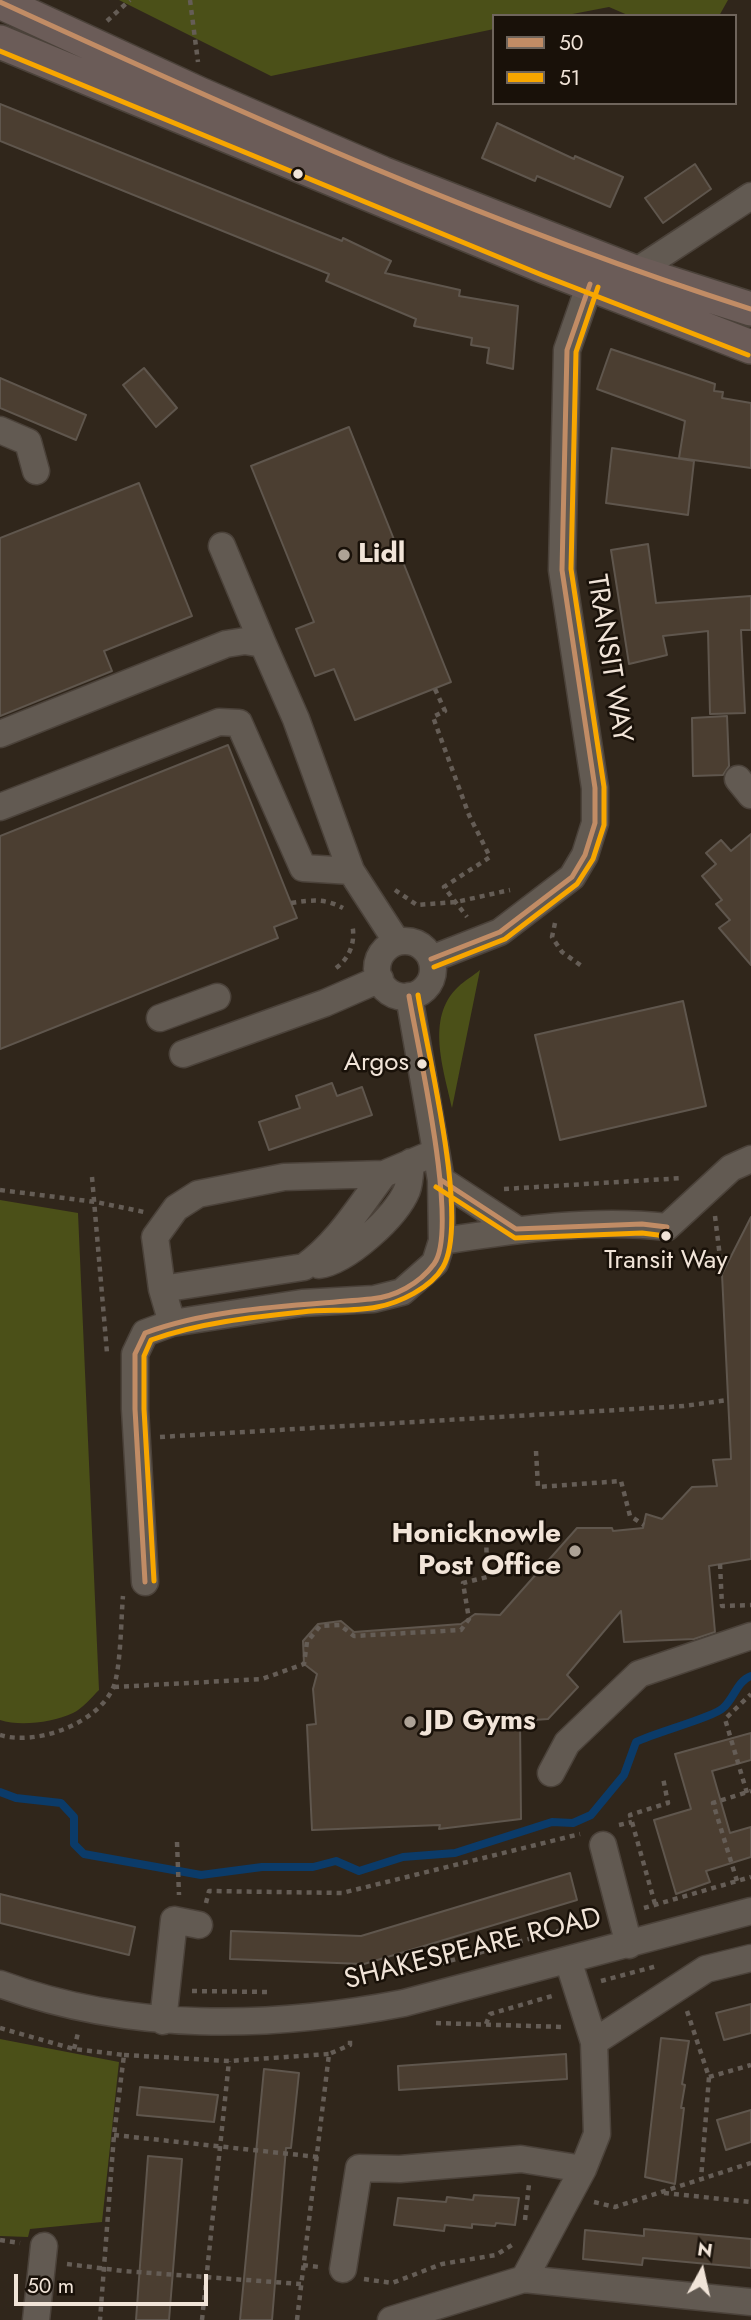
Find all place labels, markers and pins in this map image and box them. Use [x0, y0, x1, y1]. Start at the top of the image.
unlabelled marker [291, 167, 305, 181]
place label: Lidl [358, 538, 405, 572]
marker: Lidl [336, 547, 352, 563]
place label: Argos [344, 1048, 409, 1080]
marker: Argos [415, 1057, 429, 1071]
marker: Transit Way [659, 1229, 673, 1243]
place label: Transit Way [604, 1246, 728, 1278]
place label: Honicknowle Post Office [392, 1518, 561, 1584]
marker: Honicknowle Post Office [567, 1543, 583, 1559]
place label: JD Gyms [424, 1705, 536, 1739]
marker: JD Gyms [402, 1714, 418, 1730]

